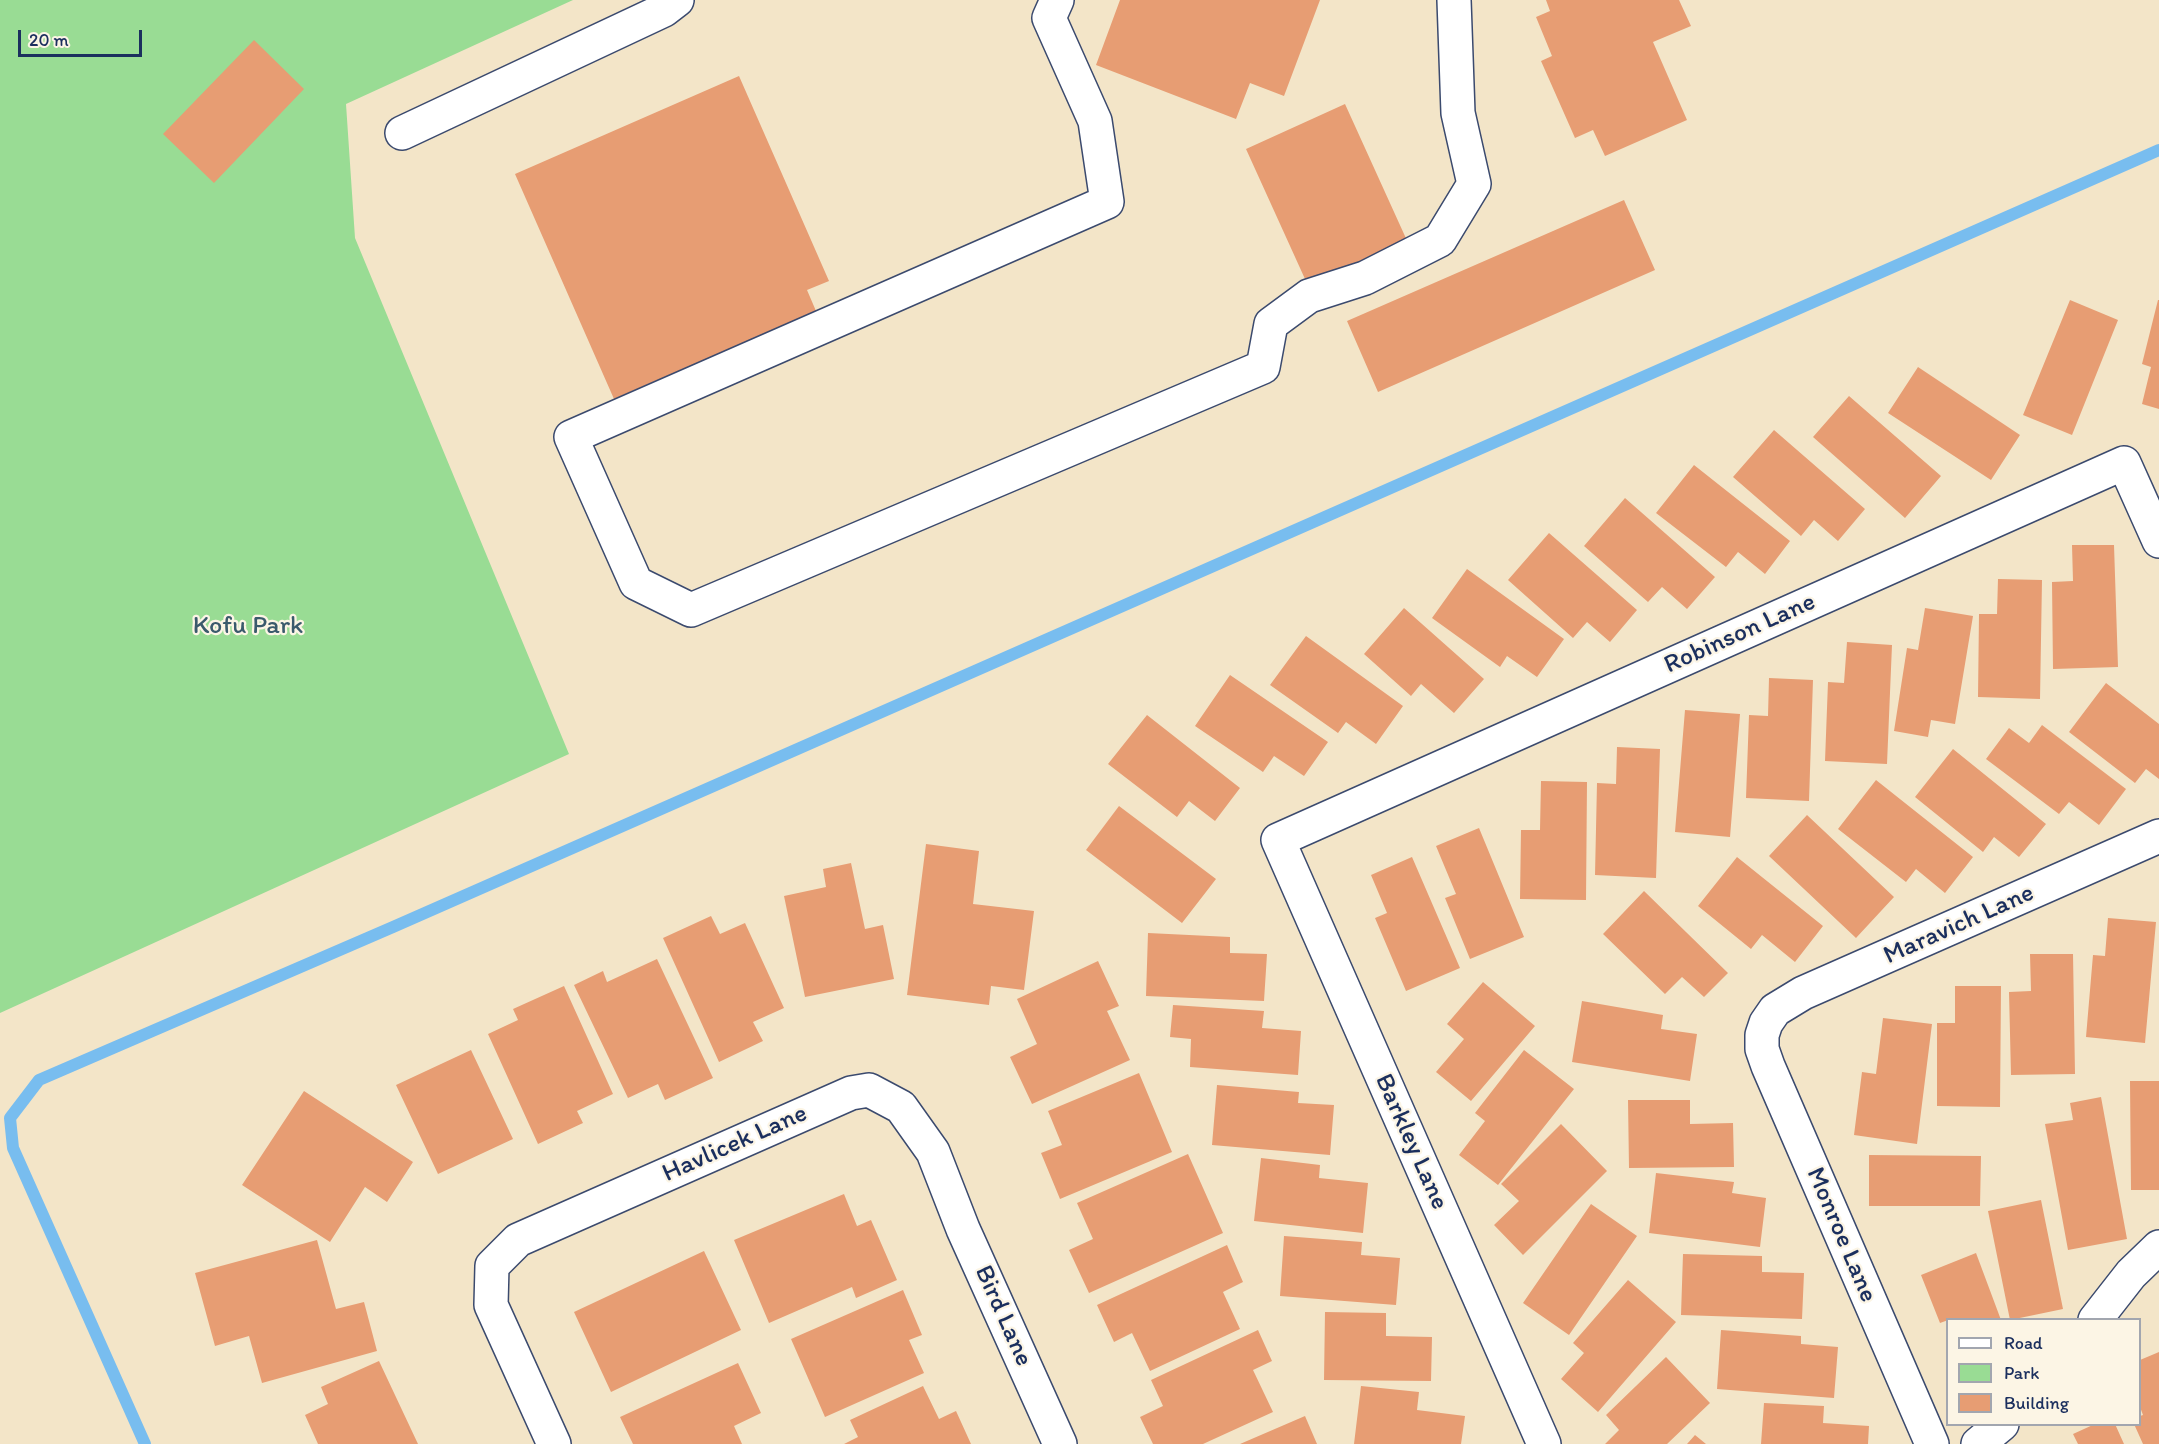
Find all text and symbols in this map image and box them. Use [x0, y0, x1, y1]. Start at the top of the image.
scale bar [21, 18, 146, 56]
text: 20 m [29, 29, 69, 51]
street label: Robinson Lane [1660, 587, 1820, 681]
park label: Kofu Park [193, 610, 303, 642]
street label: Maravich Lane [1879, 878, 2039, 972]
street label: Barkley Lane [1367, 1069, 1455, 1215]
street label: Havlicek Lane [658, 1098, 812, 1190]
street label: Monroe Lane [1799, 1163, 1883, 1307]
street label: Bird Lane [967, 1261, 1039, 1371]
legend [1946, 1318, 2141, 1426]
text: Road [2004, 1332, 2043, 1354]
text: Park [2004, 1362, 2039, 1384]
text: Building [2004, 1392, 2069, 1414]

